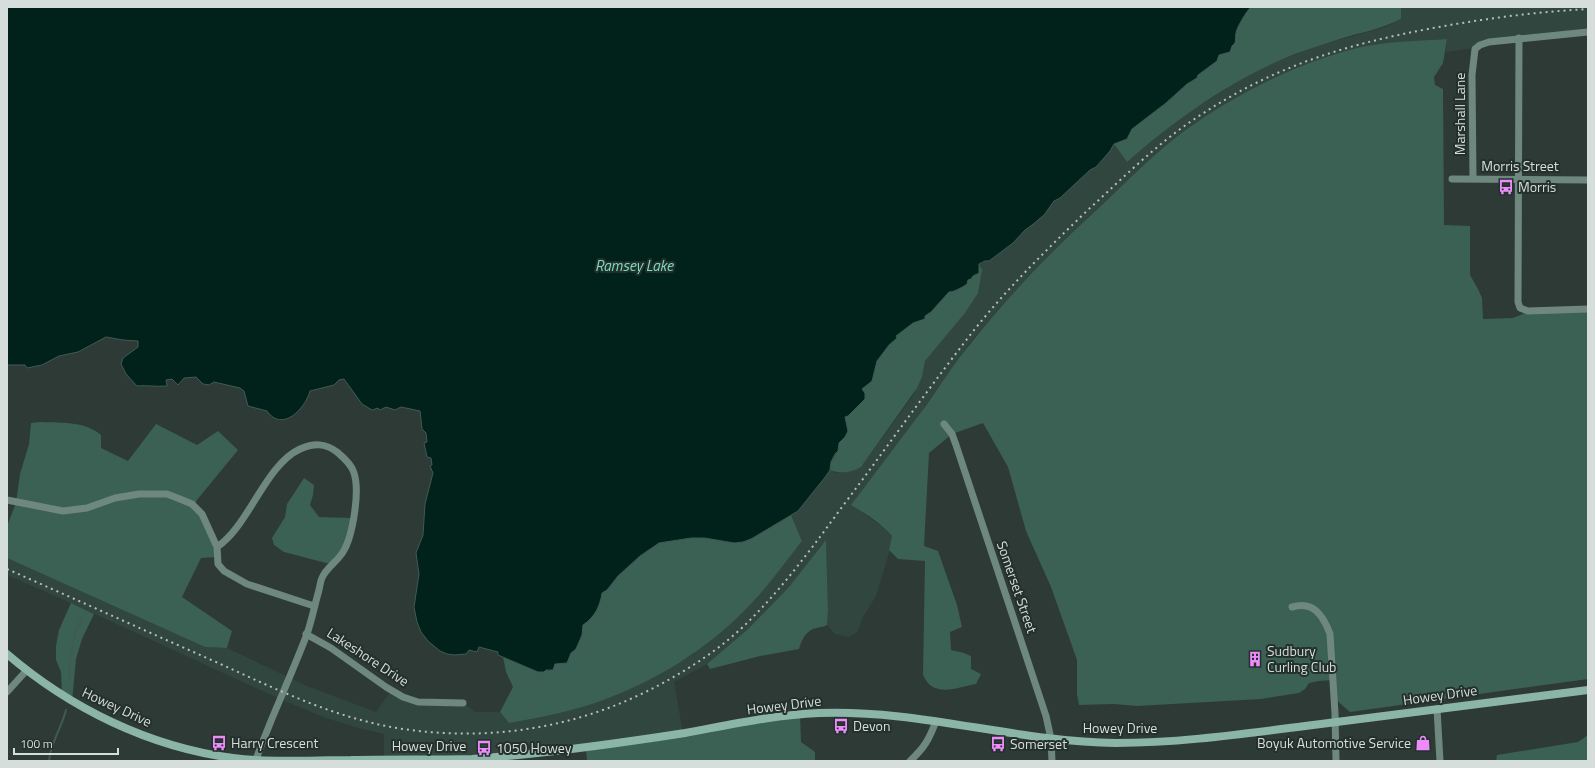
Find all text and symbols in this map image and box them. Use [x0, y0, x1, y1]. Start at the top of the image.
street label: Marshall Lane [1449, 73, 1470, 155]
street label: Morris Street [1481, 155, 1559, 176]
place label: Morris [1518, 176, 1556, 197]
bus stop icon: Morris [1497, 178, 1515, 196]
water label: Ramsey Lake [595, 254, 674, 277]
street label: Somerset Street [992, 538, 1043, 636]
street label: Lakeshore Drive [323, 622, 414, 691]
place label: Sudbury Curling Club [1267, 640, 1336, 677]
building icon: Sudbury Curling Club [1246, 650, 1264, 668]
street label: Howey Drive [1401, 679, 1478, 710]
street label: Howey Drive [79, 681, 156, 732]
street label: Howey Drive [746, 690, 822, 719]
place label: Devon [853, 715, 891, 736]
bus stop icon: Devon [832, 717, 850, 735]
street label: Howey Drive [1083, 717, 1157, 738]
scale bar [14, 730, 118, 756]
place label: Harry Crescent [231, 732, 318, 753]
place label: Boyuk Automotive Service [1257, 732, 1411, 753]
place label: Somerset [1010, 733, 1067, 754]
text: 100 m [20, 734, 53, 753]
bus stop icon: Harry Crescent [210, 734, 228, 752]
shop icon: Boyuk Automotive Service [1414, 734, 1432, 752]
street label: Howey Drive [392, 735, 466, 756]
bus stop icon: Somerset [989, 735, 1007, 753]
place label: 1050 Howey [496, 737, 572, 758]
bus stop icon: 1050 Howey [475, 739, 493, 757]

